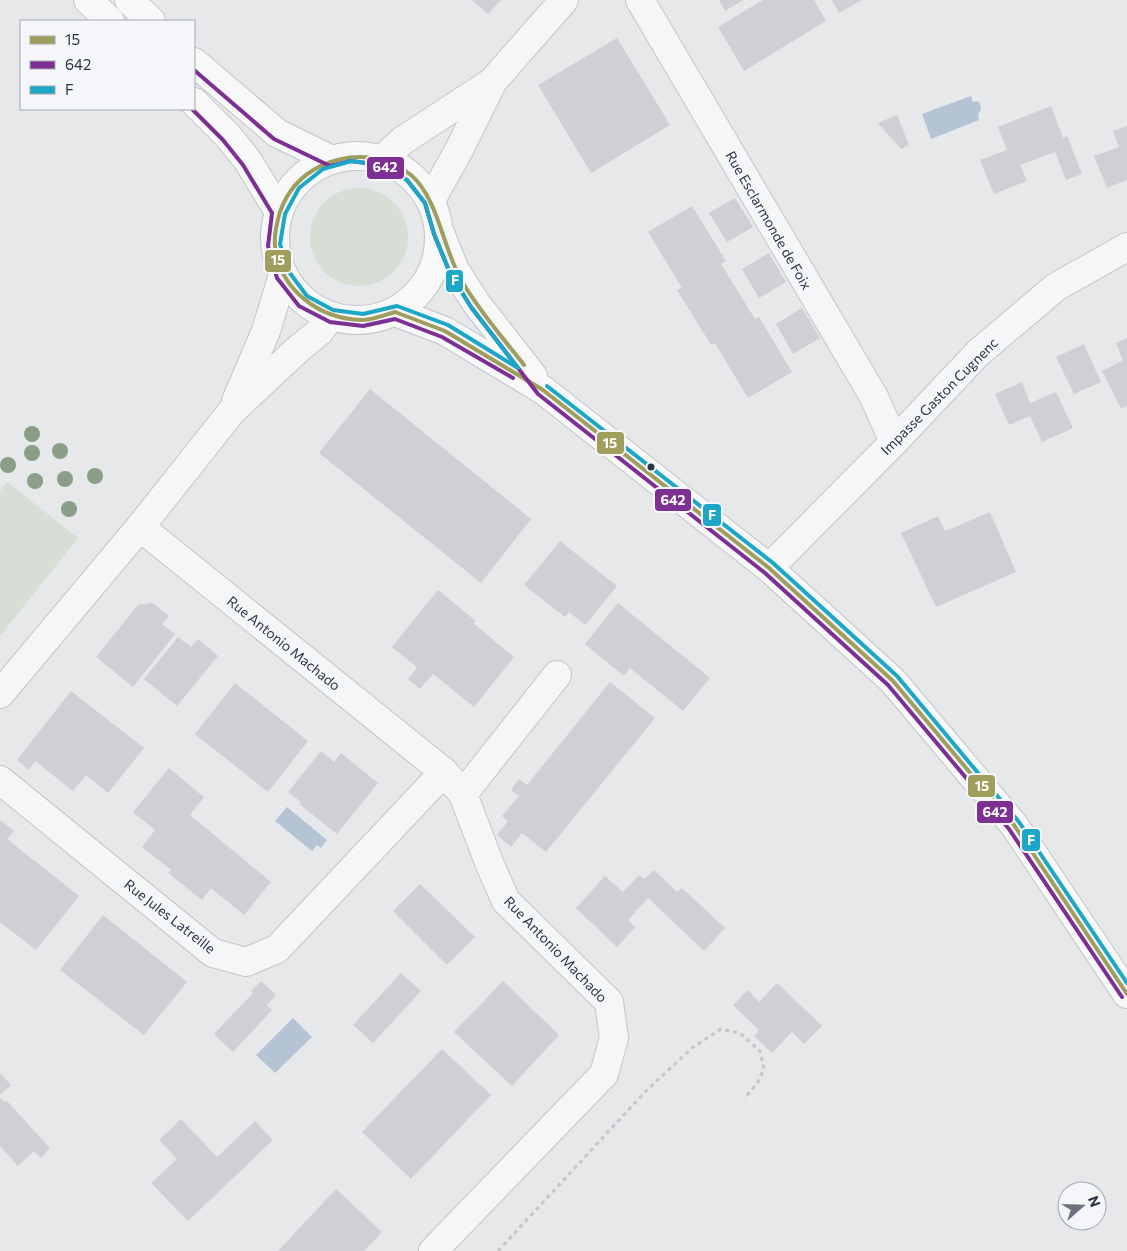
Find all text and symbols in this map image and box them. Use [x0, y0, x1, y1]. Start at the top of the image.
legend [20, 20, 195, 110]
text: 15 [65, 30, 80, 48]
text: 642 [65, 55, 91, 73]
text: F [65, 80, 74, 98]
street label: Rue Esclarmonde de Foix [722, 148, 816, 293]
line badge: 642 [366, 156, 405, 180]
text: 642 [372, 158, 398, 175]
line badge: 15 [264, 249, 292, 273]
text: 15 [271, 251, 285, 268]
line badge: F [445, 269, 464, 293]
text: F [451, 271, 459, 288]
street label: Impasse Gaston Cugnenc [877, 334, 1001, 458]
line badge: 15 [596, 431, 625, 455]
text: 15 [603, 434, 617, 451]
unlabelled marker [646, 462, 656, 472]
line badge: 642 [654, 488, 692, 512]
text: 642 [660, 491, 686, 508]
line badge: F [702, 503, 722, 527]
text: F [708, 506, 716, 523]
street label: Rue Antonio Machado [224, 592, 344, 694]
line badge: 15 [967, 774, 996, 798]
text: 15 [975, 777, 989, 794]
line badge: 642 [976, 800, 1014, 824]
text: 642 [982, 803, 1008, 820]
line badge: F [1021, 828, 1041, 852]
text: F [1027, 831, 1035, 848]
street label: Rue Jules Latreille [121, 875, 219, 957]
street label: Rue Antonio Machado [501, 892, 611, 1006]
north arrow [1057, 1181, 1107, 1231]
text: N [1085, 1194, 1104, 1209]

